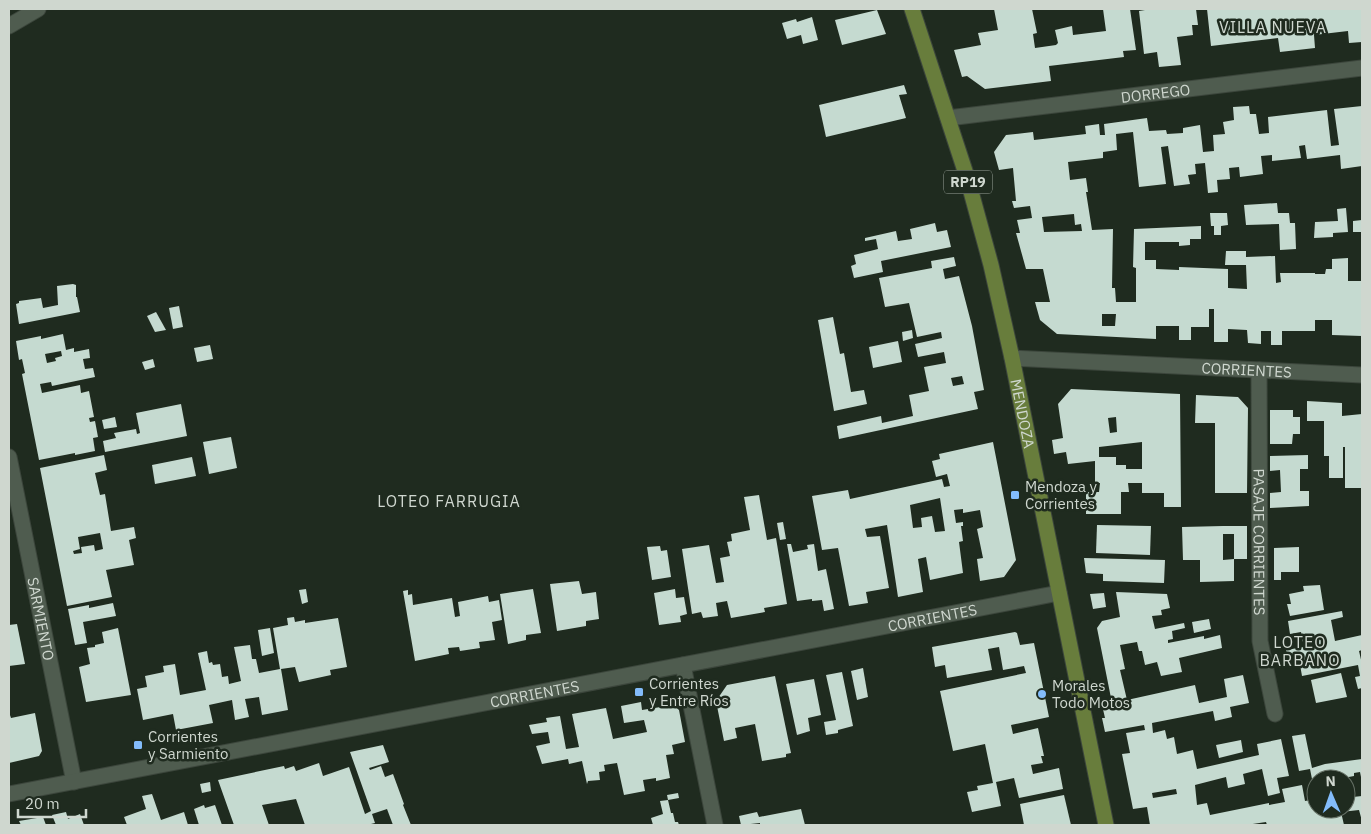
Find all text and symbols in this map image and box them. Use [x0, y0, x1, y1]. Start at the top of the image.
district label: VILLA NUEVA [1219, 17, 1327, 37]
street label: DORREGO [1120, 79, 1191, 107]
road number: RP19 [944, 170, 992, 193]
street label: CORRIENTES [1201, 358, 1292, 381]
street label: MENDOZA [1007, 377, 1040, 450]
street label: PASAJE CORRIENTES [1250, 469, 1269, 615]
place label: Mendoza y Corrientes [1025, 477, 1097, 513]
marker: Mendoza y Corrientes [1009, 489, 1021, 501]
district label: LOTEO FARRUGIA [377, 491, 521, 511]
street label: SARMIENTO [24, 576, 59, 662]
street label: CORRIENTES [886, 599, 978, 635]
district label: LOTEO BARBANO [1260, 632, 1340, 670]
place label: Corrientes y Entre Ríos [649, 674, 729, 710]
street label: CORRIENTES [488, 676, 581, 711]
place label: Morales Todo Motos [1052, 676, 1130, 712]
marker: Corrientes y Entre Ríos [633, 686, 645, 698]
marker: Morales Todo Motos [1036, 688, 1048, 700]
place label: Corrientes y Sarmiento [148, 727, 228, 763]
marker: Corrientes y Sarmiento [132, 739, 144, 751]
north arrow [1306, 769, 1356, 819]
text: N [1325, 772, 1336, 790]
scale bar [18, 786, 85, 818]
text: 20 m [25, 794, 60, 813]

